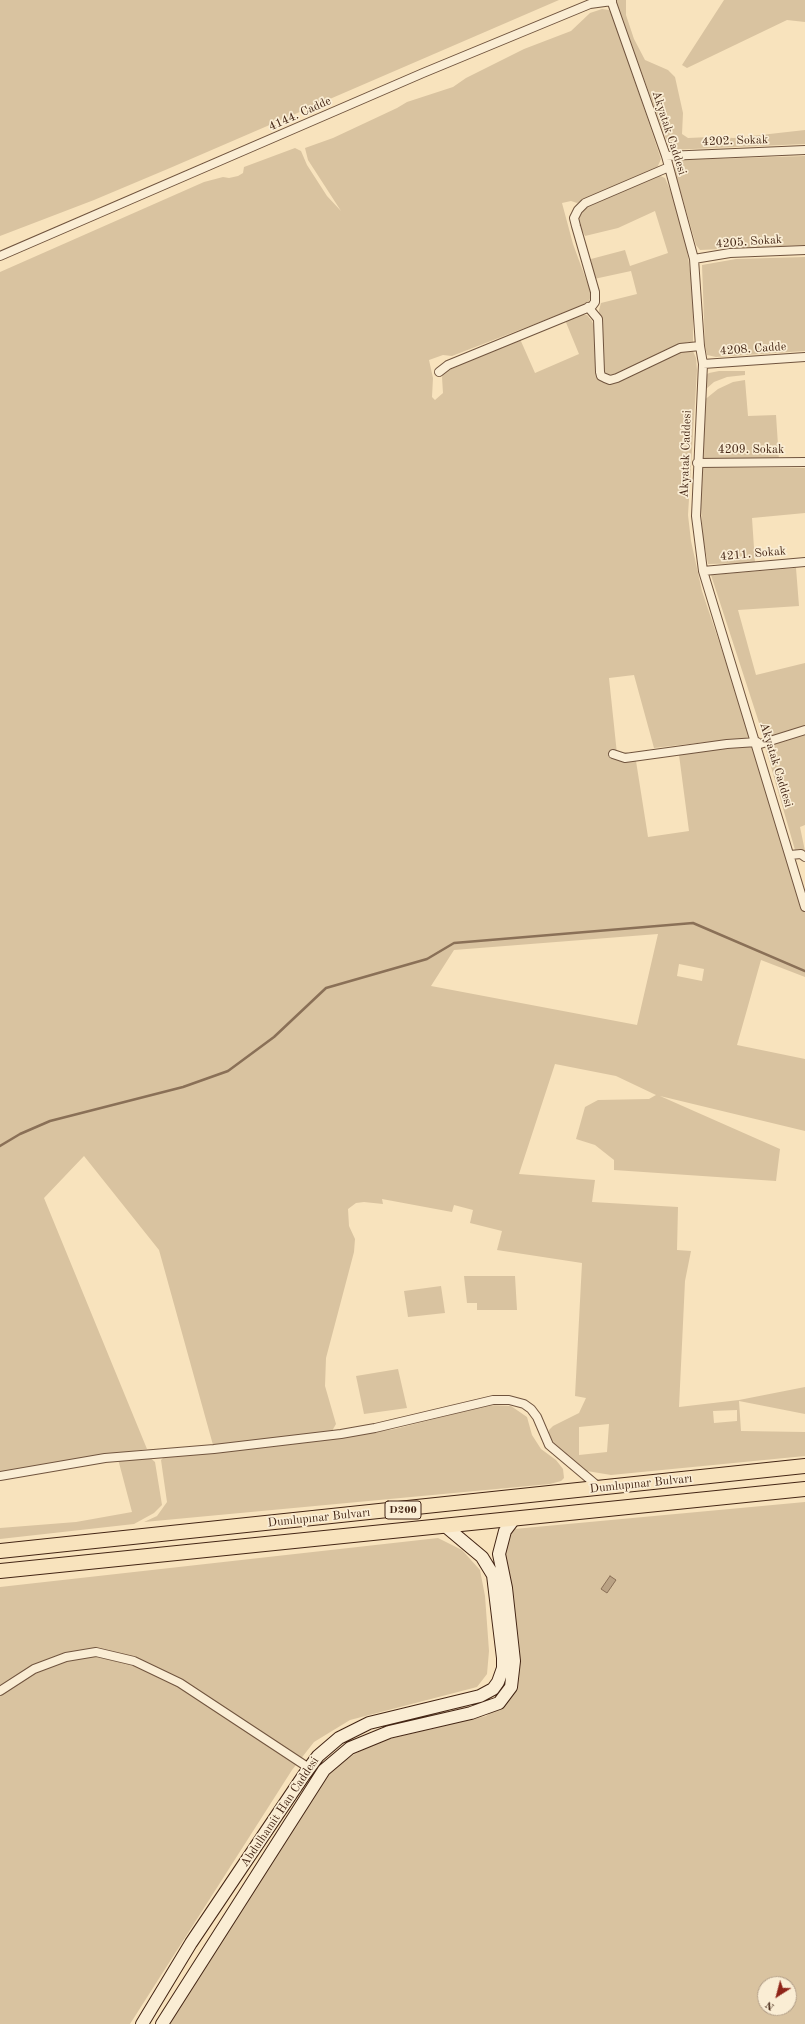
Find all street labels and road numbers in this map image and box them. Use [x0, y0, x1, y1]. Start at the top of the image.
street label: Akyatak Caddesi [649, 89, 689, 177]
street label: 4144. Cadde [267, 94, 333, 134]
street label: 4202. Sokak [702, 133, 768, 149]
street label: 4205. Sokak [715, 233, 783, 251]
street label: 4208. Cadde [719, 339, 787, 359]
street label: Akyatak Caddesi [677, 410, 695, 498]
street label: 4209. Sokak [718, 443, 784, 457]
street label: 4211. Sokak [719, 544, 787, 564]
street label: Akyatak Caddesi [756, 721, 796, 809]
street label: Dumlupınar Bulvarı [589, 1471, 693, 1497]
road number: D200 [385, 1501, 421, 1519]
street label: Dumlupınar Bulvarı [267, 1505, 371, 1531]
street label: Abdulhamit Han Caddesi [238, 1754, 322, 1870]

